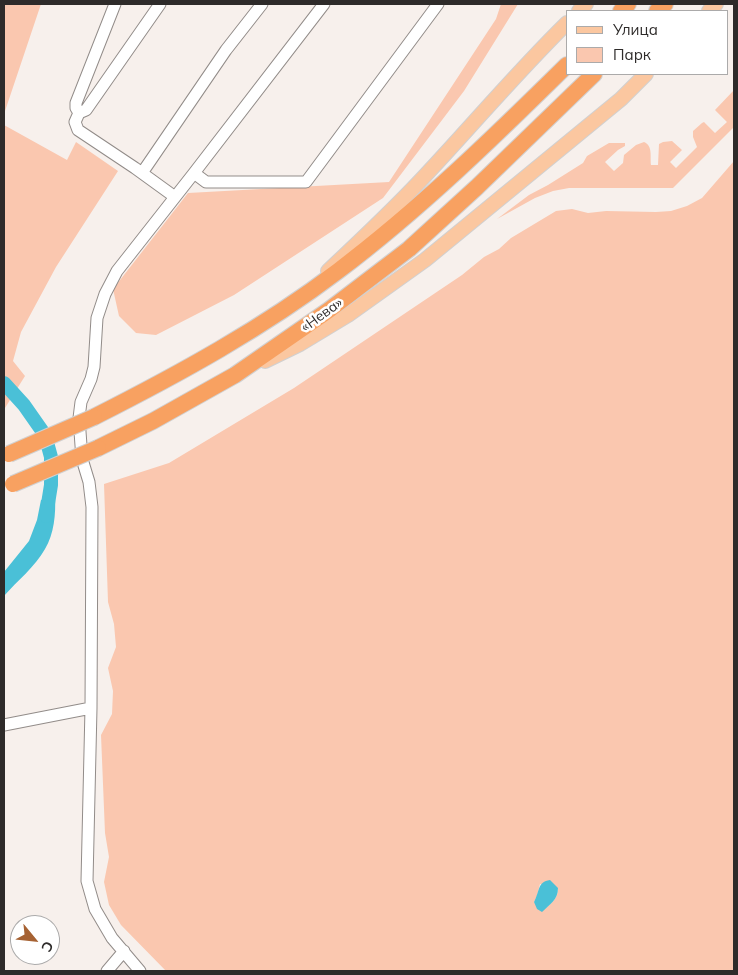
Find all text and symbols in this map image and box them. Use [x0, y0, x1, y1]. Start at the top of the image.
legend [566, 10, 728, 75]
text: Улица [613, 20, 658, 39]
text: Парк [613, 45, 651, 64]
street label: «Нева» [298, 294, 346, 336]
north arrow [10, 915, 60, 965]
text: С [37, 938, 58, 955]

